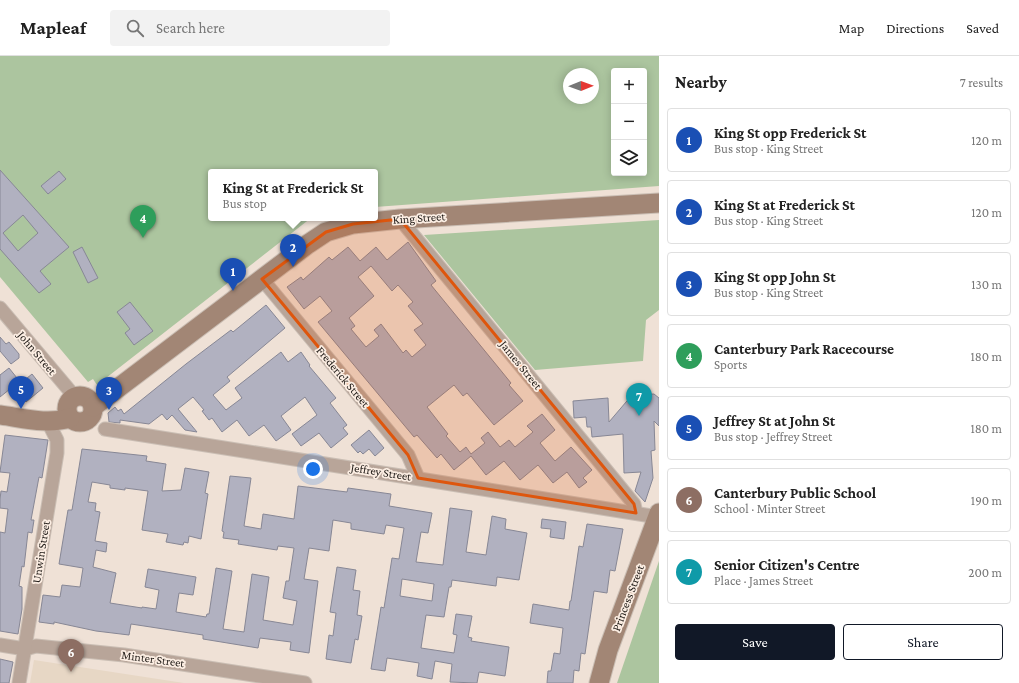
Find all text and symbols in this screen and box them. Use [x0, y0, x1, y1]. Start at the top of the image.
search box [110, 10, 390, 46]
text: Mapleaf [20, 17, 86, 38]
icon: search [124, 17, 146, 39]
text: Search here [156, 20, 225, 36]
text: Map [839, 20, 864, 36]
text: Directions [886, 20, 944, 36]
text: Saved [966, 20, 999, 36]
north arrow [563, 68, 599, 104]
map controls [611, 68, 647, 176]
button: + [611, 68, 647, 104]
text: Nearby [675, 73, 727, 92]
text: 7 results [960, 75, 1003, 90]
button: − [611, 104, 647, 140]
text: King St opp Frederick St [714, 125, 866, 141]
text: 1 [687, 133, 691, 148]
text: 120 m [971, 133, 1002, 148]
button: layers [611, 140, 647, 176]
text: Bus stop · King Street [714, 141, 823, 156]
popup [208, 169, 378, 221]
text: King St at Frederick St [223, 180, 363, 196]
text: Bus stop [223, 196, 267, 211]
text: King St at Frederick St [714, 197, 855, 213]
pin: 4 [130, 205, 156, 238]
text: 2 [686, 205, 692, 220]
text: 120 m [971, 205, 1002, 220]
street label: King Street [392, 209, 447, 227]
text: Bus stop · King Street [714, 213, 823, 228]
pin: 2 [280, 234, 306, 267]
pin: 1 [220, 258, 246, 291]
text: King St opp John St [714, 269, 836, 285]
text: 3 [686, 277, 692, 292]
text: 130 m [971, 277, 1002, 292]
text: Bus stop · King Street [714, 285, 823, 300]
street label: John Street [14, 328, 60, 378]
street label: James Street [496, 337, 546, 393]
text: Canterbury Park Racecourse [714, 341, 894, 357]
street label: Frederick Street [313, 344, 373, 411]
text: 4 [685, 349, 693, 364]
text: 180 m [970, 349, 1002, 364]
text: Sports [714, 357, 747, 372]
pin: 5 [8, 376, 34, 409]
pin: 3 [96, 377, 122, 410]
pin: 7 [626, 383, 652, 416]
text: Jeffrey St at John St [714, 413, 835, 429]
text: 5 [686, 421, 692, 436]
text: 180 m [970, 421, 1002, 436]
text: Bus stop · Jeffrey Street [714, 429, 832, 444]
your location [303, 459, 323, 479]
street label: Jeffrey Street [349, 460, 413, 484]
text: Canterbury Public School [714, 485, 876, 501]
text: 6 [685, 493, 693, 508]
text: 190 m [971, 493, 1002, 508]
text: School · Minter Street [714, 501, 825, 516]
street label: Unwin Street [29, 519, 53, 584]
text: Senior Citizen's Centre [714, 557, 860, 573]
street label: Princess Street [609, 562, 647, 633]
text: 7 [686, 565, 692, 580]
text: 200 m [968, 565, 1002, 580]
text: Place · James Street [714, 573, 813, 588]
button: Save [675, 624, 835, 660]
button: Share [843, 624, 1003, 660]
pin: 6 [58, 639, 84, 672]
street label: Minter Street [121, 648, 186, 670]

